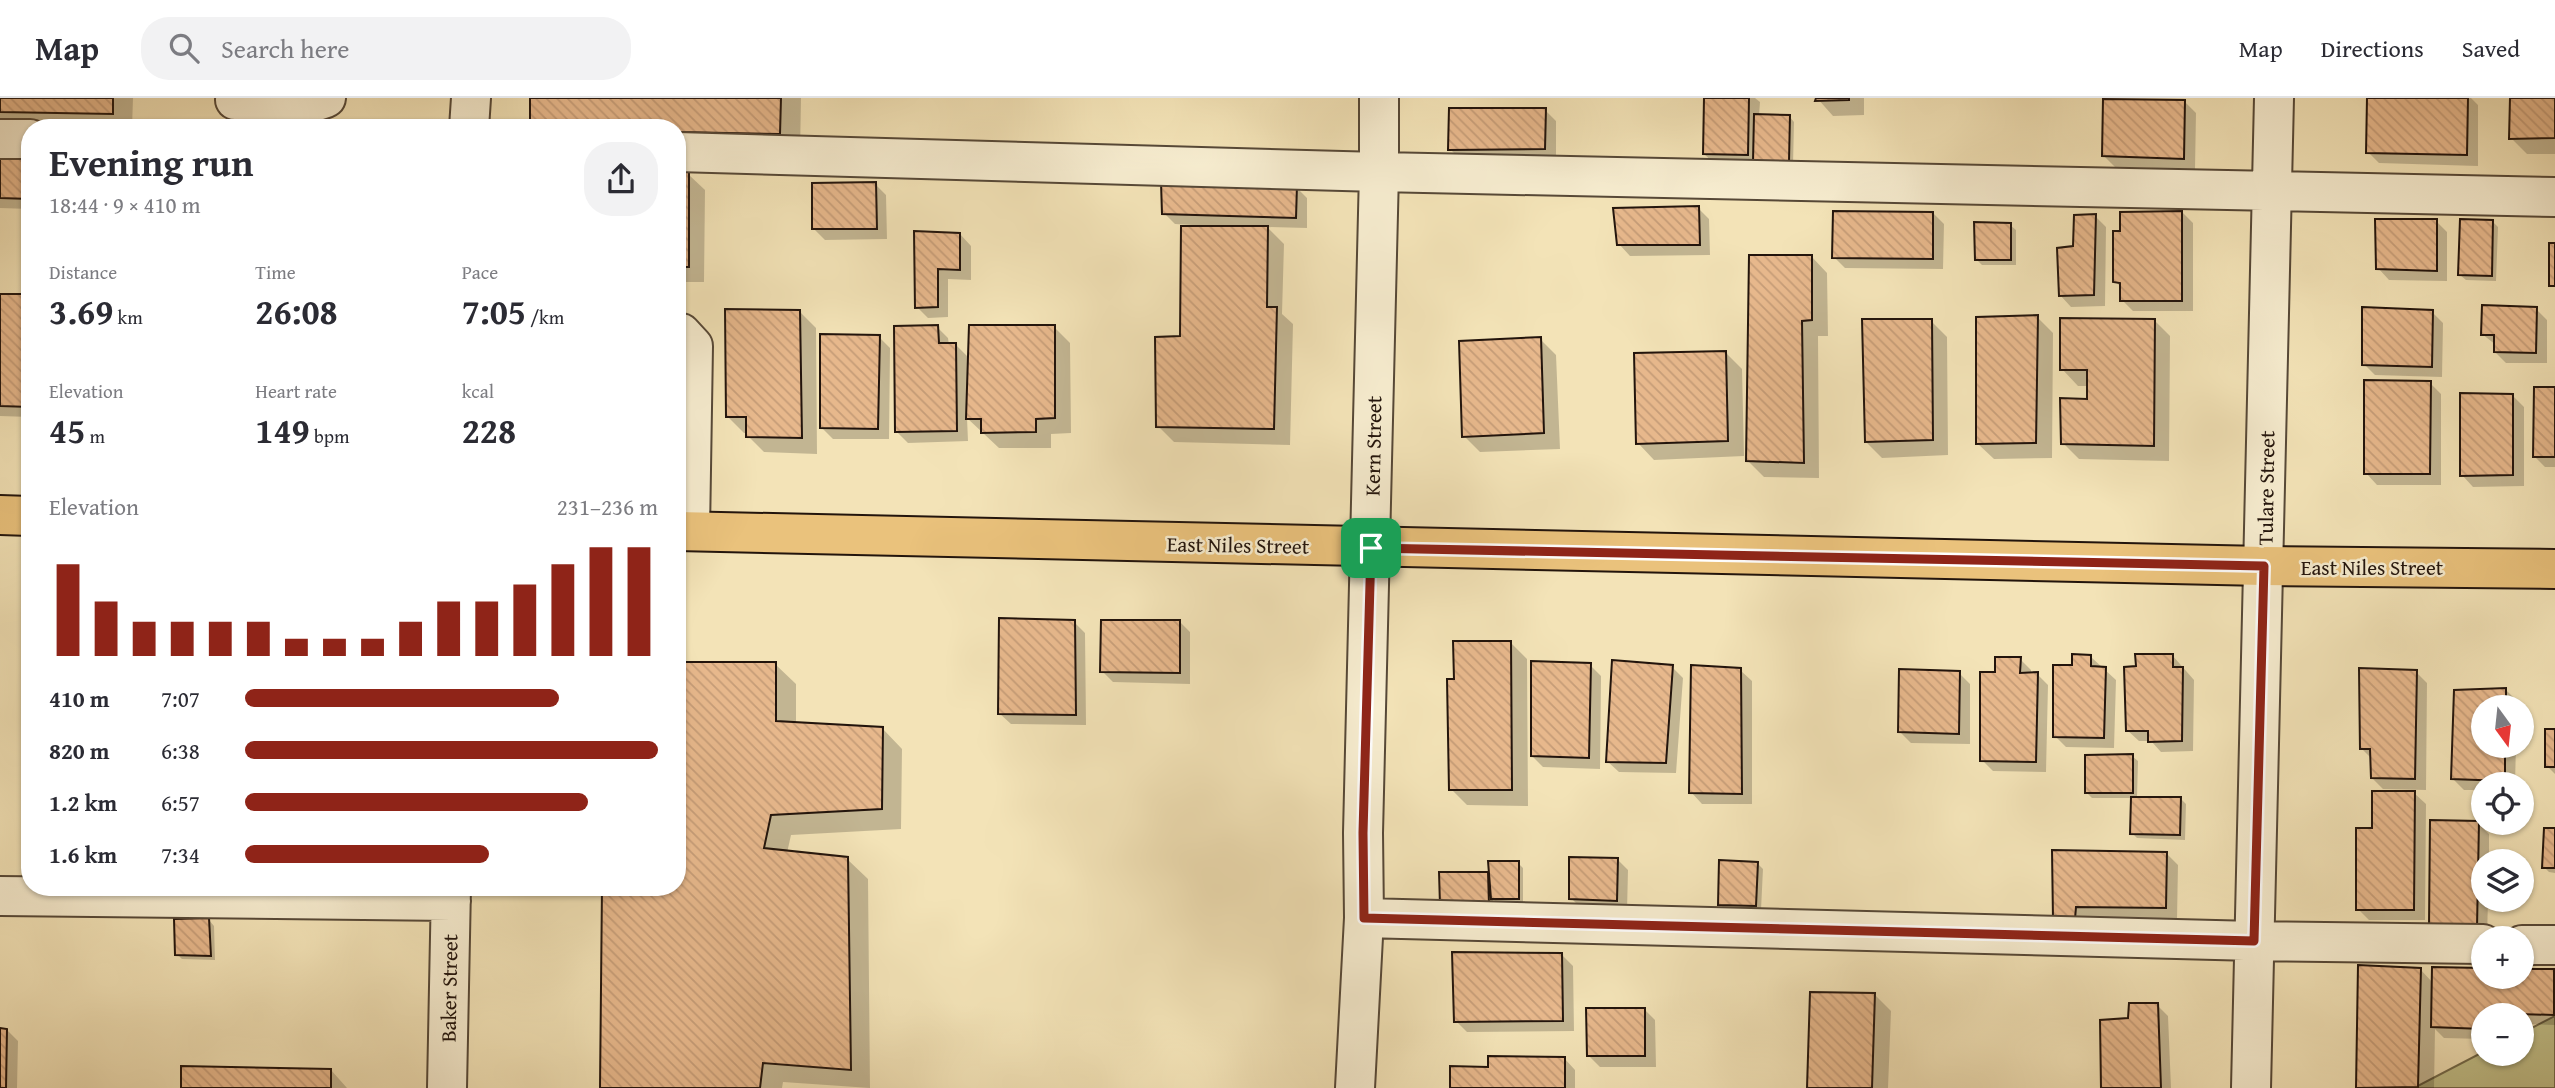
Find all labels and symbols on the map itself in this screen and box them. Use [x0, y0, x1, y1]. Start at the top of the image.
street label: Kern Street [1357, 395, 1389, 497]
street label: Tulare Street [2249, 430, 2283, 546]
pin [1341, 518, 1401, 578]
street label: East Niles Street [1167, 528, 1310, 562]
street label: East Niles Street [2301, 552, 2444, 583]
north arrow [2471, 695, 2534, 758]
street label: Baker Street [433, 933, 465, 1042]

